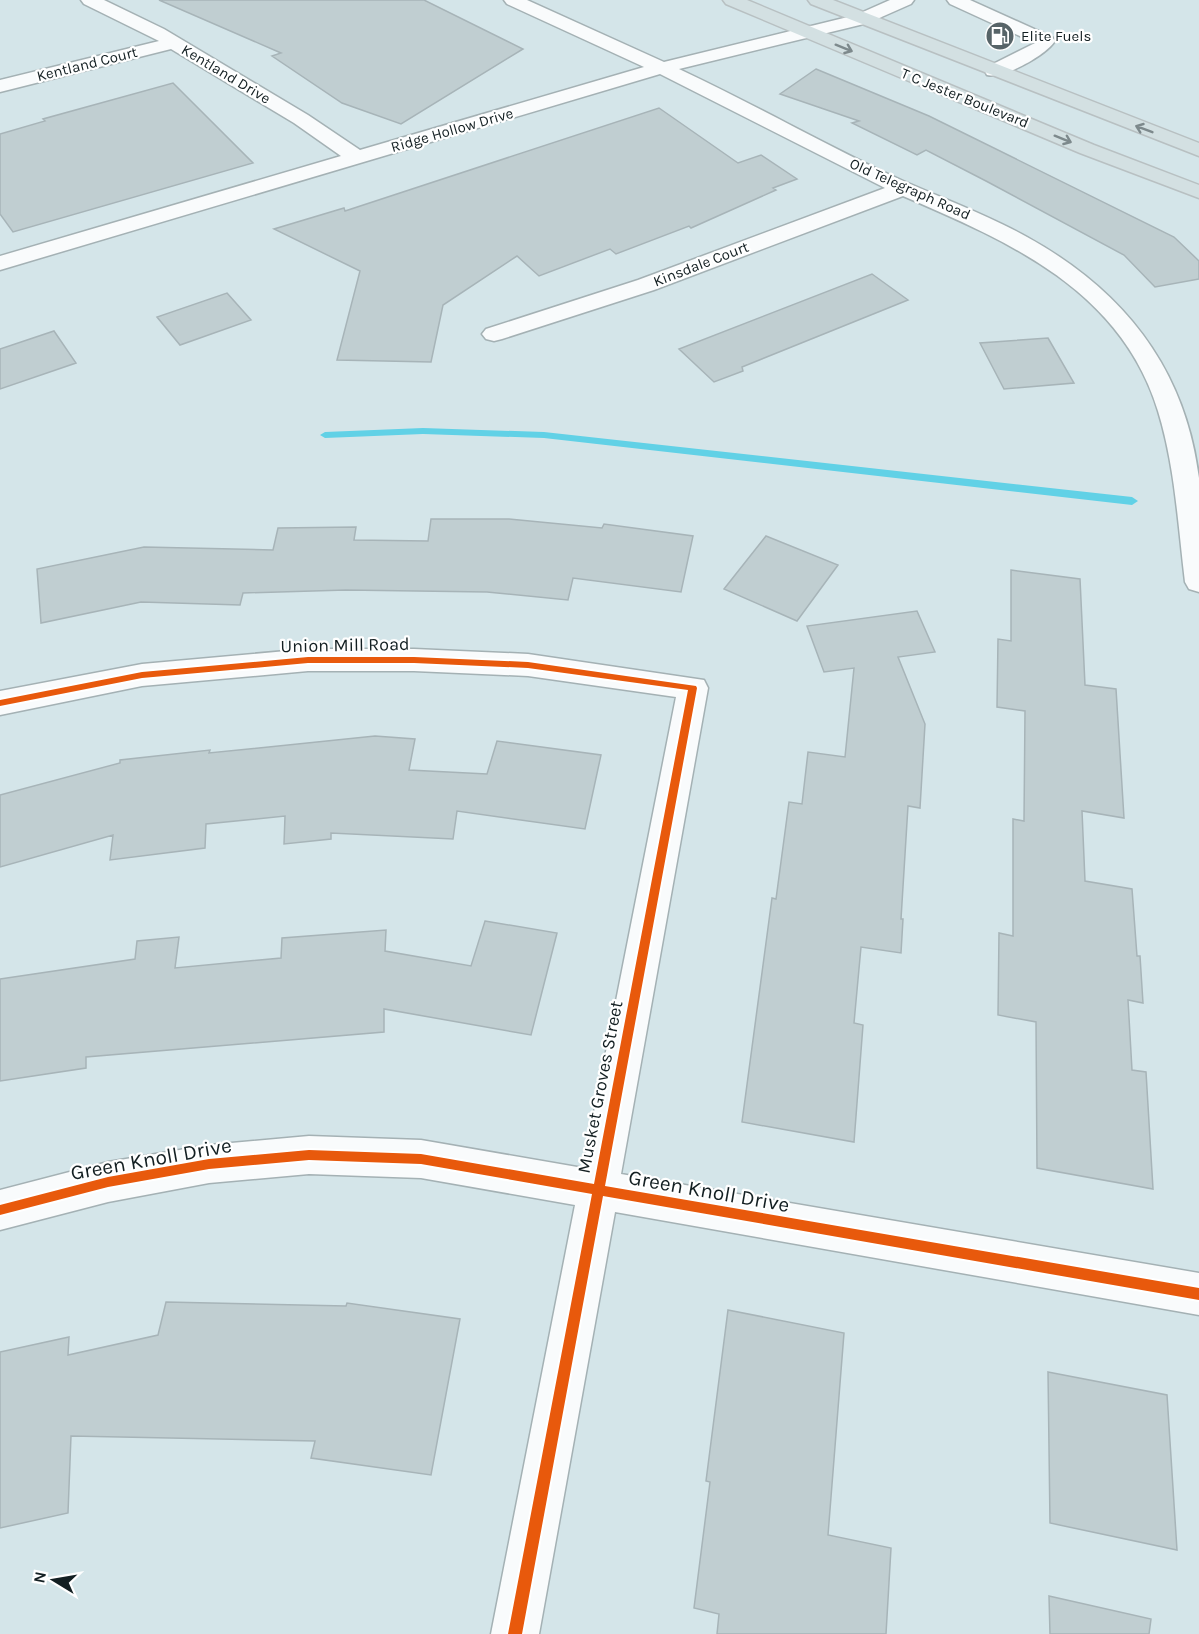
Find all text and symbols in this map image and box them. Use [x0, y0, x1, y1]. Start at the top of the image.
fuel station icon: Elite Fuels [984, 20, 1016, 52]
place label: Elite Fuels [1021, 27, 1091, 45]
street label: Kentland Drive [178, 40, 274, 108]
street label: Kentland Court [35, 43, 139, 85]
one-way arrow [834, 43, 853, 54]
street label: T C Jester Boulevard [898, 64, 1032, 132]
street label: Ridge Hollow Drive [389, 104, 515, 156]
one-way arrow [1136, 123, 1154, 134]
one-way arrow [1053, 134, 1072, 145]
street label: Old Telegraph Road [847, 154, 973, 224]
street label: Kinsdale Court [651, 237, 752, 290]
street label: Union Mill Road [280, 633, 410, 657]
street label: Musket Groves Street [572, 999, 628, 1175]
street label: Green Knoll Drive [69, 1133, 233, 1185]
street label: Green Knoll Drive [627, 1165, 791, 1217]
north arrow [24, 1550, 84, 1610]
text: N [29, 1570, 50, 1585]

